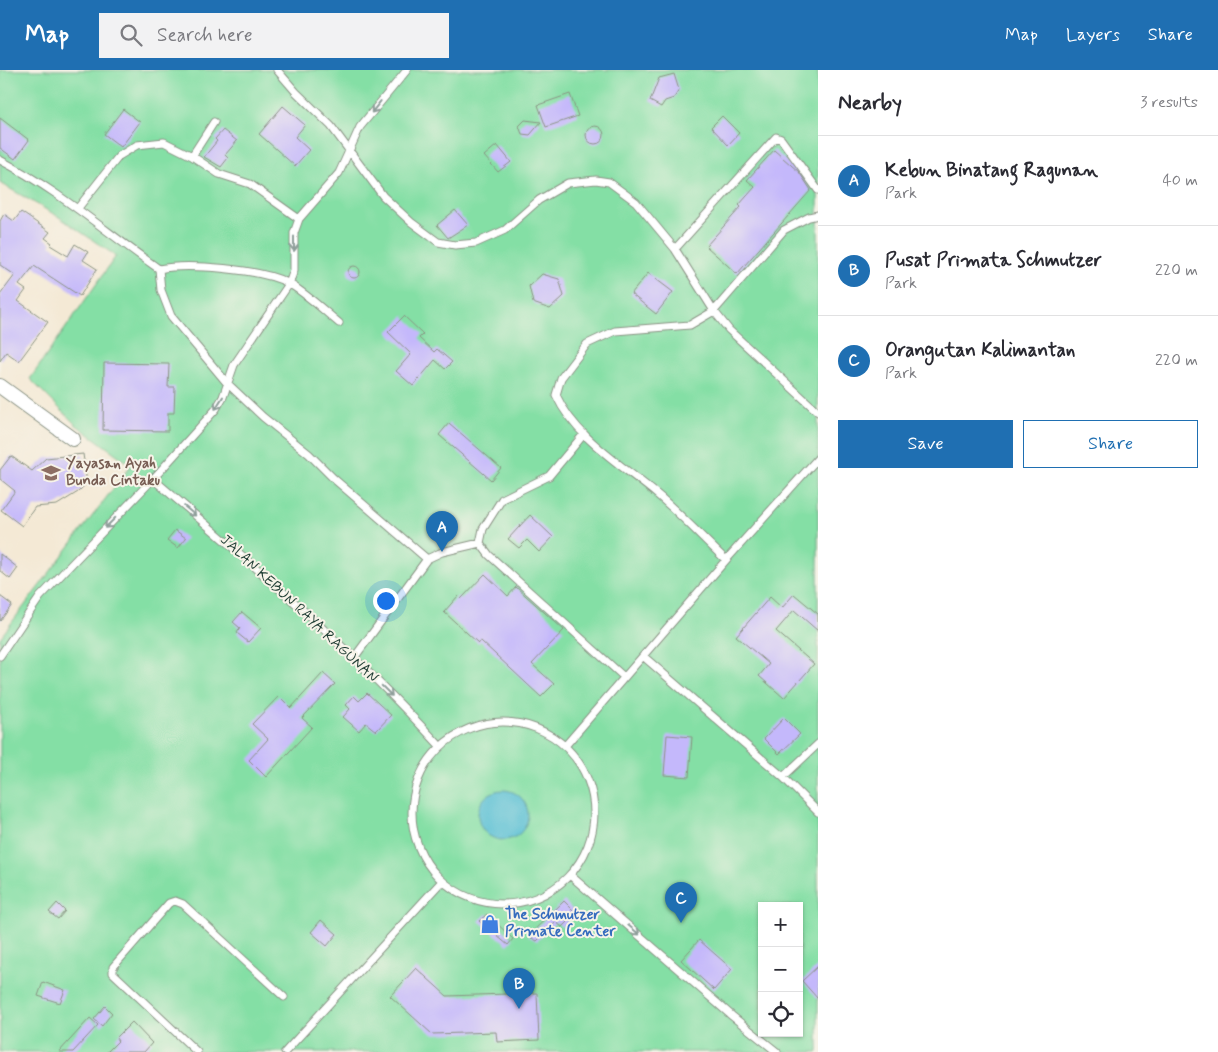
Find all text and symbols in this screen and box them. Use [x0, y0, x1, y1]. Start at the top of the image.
search box [99, 13, 449, 58]
text: Map [25, 20, 69, 51]
icon: search [117, 21, 145, 49]
text: Search here [157, 23, 253, 48]
text: Map [1005, 23, 1038, 47]
text: Layers [1066, 23, 1120, 47]
text: Share [1148, 23, 1193, 47]
text: Nearby [838, 89, 902, 117]
text: 3 results [1140, 92, 1198, 113]
one-way arrow [370, 100, 381, 113]
text: Kebun Binatang Ragunan [885, 158, 1098, 183]
text: A [849, 170, 859, 191]
text: 40 m [1162, 170, 1198, 191]
text: Park [885, 183, 917, 204]
one-way arrow [289, 236, 299, 252]
text: Pusat Primata Schmutzer [885, 248, 1102, 273]
text: B [849, 260, 859, 281]
text: 220 m [1155, 260, 1198, 281]
text: Park [885, 273, 917, 294]
text: Orangutan Kalimantan [885, 338, 1075, 363]
text: C [848, 350, 860, 371]
text: 220 m [1155, 350, 1198, 371]
text: Park [885, 363, 917, 384]
one-way arrow [214, 395, 224, 409]
button: Save [838, 420, 1013, 468]
button: Share [1023, 420, 1198, 468]
place label: Yayasan Ayah Bunda Cintaku [66, 454, 160, 491]
school or university icon: Yayasan Ayah Bunda Cintaku [40, 462, 62, 484]
one-way arrow [183, 505, 196, 516]
pin: A [426, 511, 458, 552]
one-way arrow [104, 516, 116, 529]
street label: JALAN KEBUN RAYA RAGUNAN [216, 530, 383, 688]
your location [373, 588, 399, 614]
one-way arrow [381, 685, 393, 697]
pin: C [665, 882, 697, 923]
map controls [758, 902, 803, 1037]
button: + [758, 902, 803, 947]
place label: The Schmutzer Primate Center [505, 905, 616, 942]
shop icon: The Schmutzer Primate Center [479, 913, 501, 935]
one-way arrow [627, 925, 640, 936]
button: − [758, 947, 803, 992]
pin: B [503, 968, 535, 1009]
button: locate [758, 992, 803, 1037]

